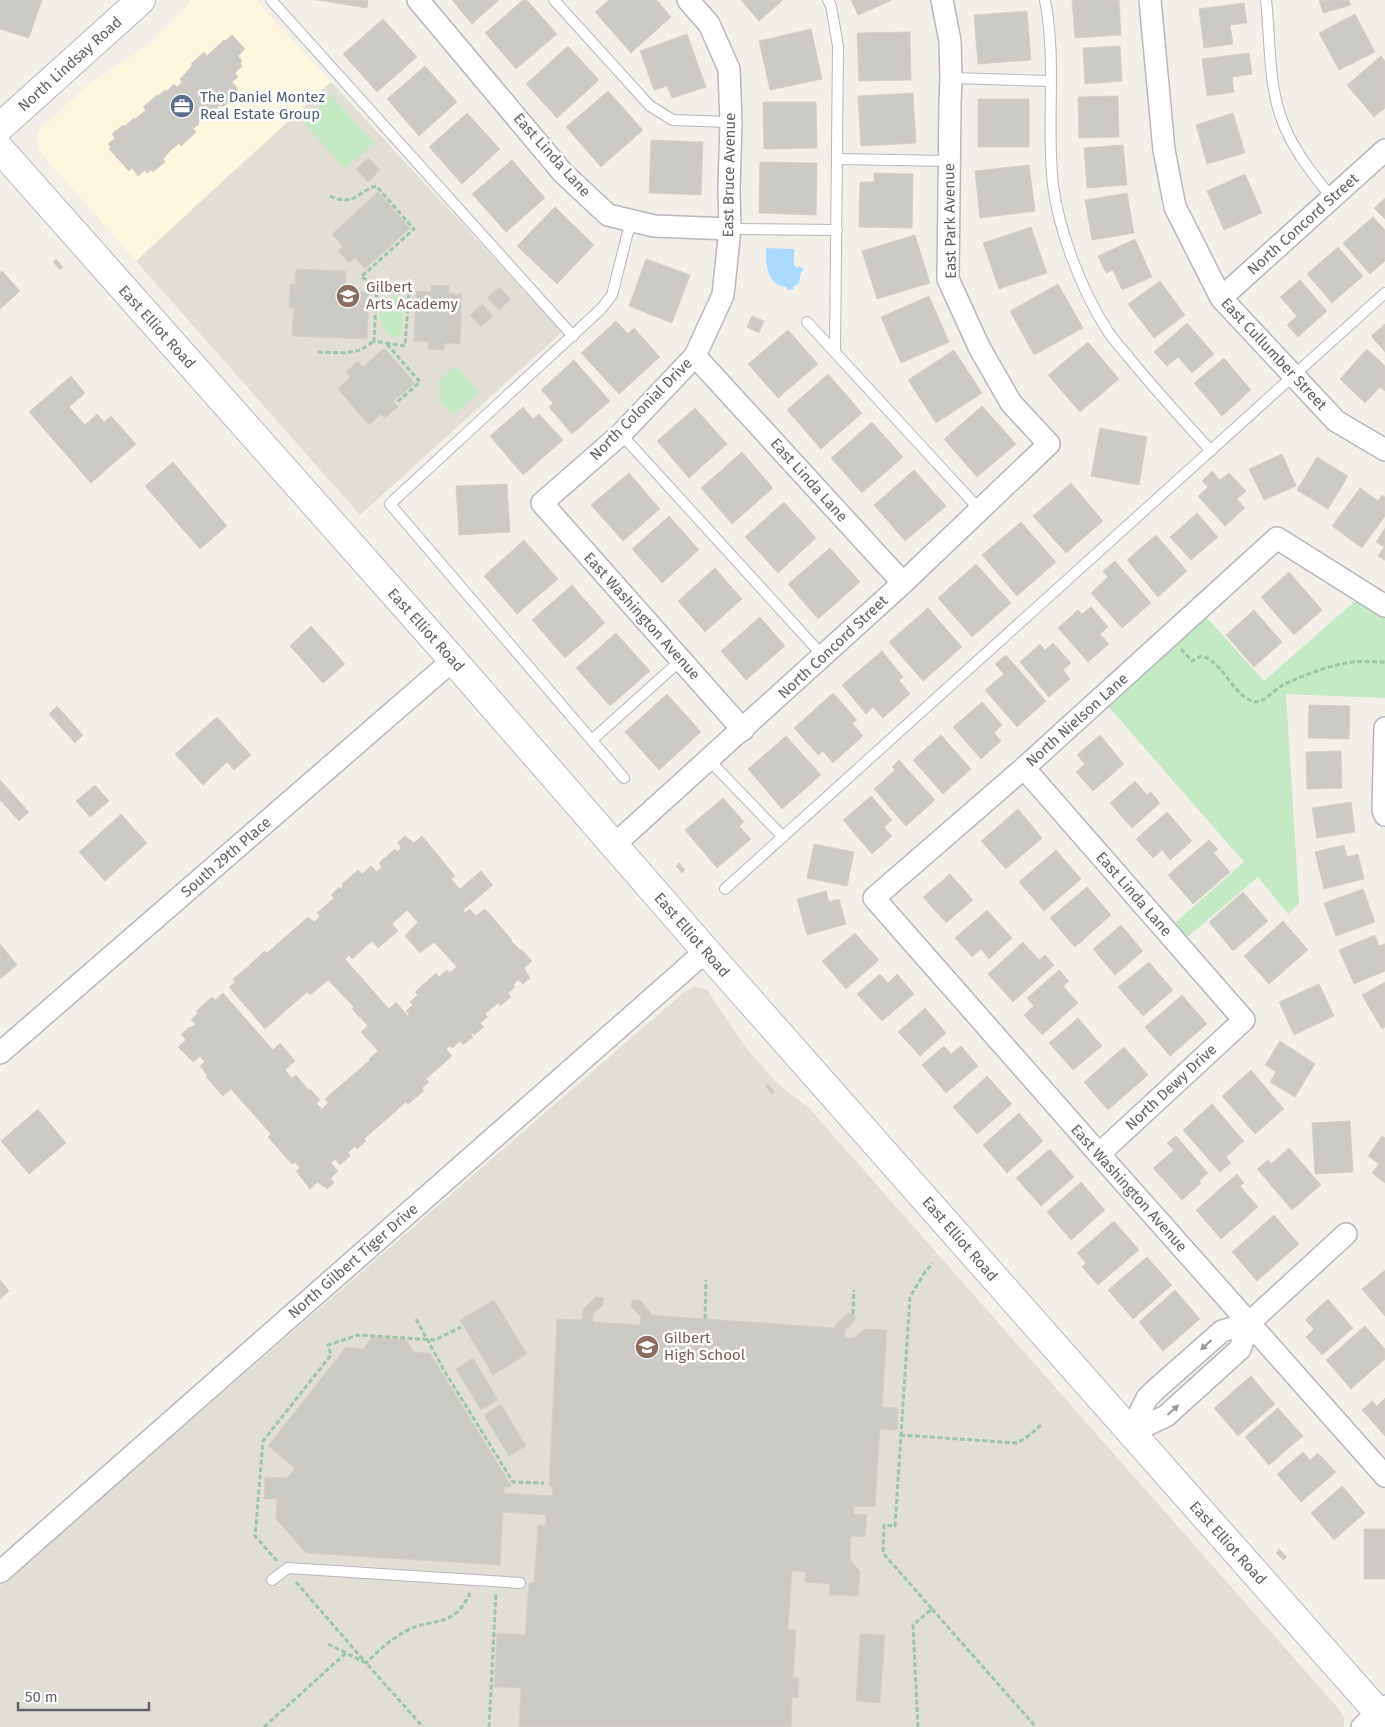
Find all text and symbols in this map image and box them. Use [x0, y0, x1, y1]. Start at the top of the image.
street label: North Lindsay Road [14, 13, 126, 115]
place label: The Daniel Montez Real Estate Group [200, 88, 325, 123]
office icon: The Daniel Montez Real Estate Group [169, 93, 195, 119]
street label: East Linda Lane [510, 109, 594, 201]
street label: East Bruce Avenue [719, 113, 739, 237]
street label: East Park Avenue [940, 163, 960, 279]
street label: North Concord Street [1244, 169, 1363, 279]
place label: Gilbert Arts Academy [366, 278, 458, 313]
street label: East Elliot Road [115, 282, 199, 372]
school or university icon: Gilbert Arts Academy [335, 283, 361, 309]
street label: East Cullumber Street [1217, 294, 1331, 414]
street label: North Colonial Drive [586, 354, 696, 464]
street label: East Linda Lane [767, 434, 851, 526]
street label: East Washington Avenue [580, 549, 704, 683]
street label: East Elliot Road [384, 585, 468, 675]
street label: North Concord Street [774, 591, 892, 702]
street label: North Nielson Lane [1022, 669, 1132, 771]
street label: South 29th Place [177, 813, 275, 901]
street label: East Linda Lane [1092, 848, 1176, 940]
street label: East Elliot Road [650, 889, 734, 981]
street label: North Dewy Drive [1122, 1040, 1220, 1134]
street label: East Washington Avenue [1067, 1121, 1191, 1255]
street label: East Elliot Road [918, 1193, 1002, 1285]
street label: North Gilbert Tiger Drive [284, 1200, 422, 1322]
place label: Gilbert High School [664, 1329, 746, 1364]
school or university icon: Gilbert High School [634, 1334, 660, 1360]
one-way arrow [1201, 1339, 1213, 1351]
one-way arrow [1166, 1404, 1178, 1416]
street label: East Elliot Road [1186, 1498, 1270, 1588]
scale bar [18, 1680, 149, 1712]
text: 50 m [25, 1688, 58, 1706]

